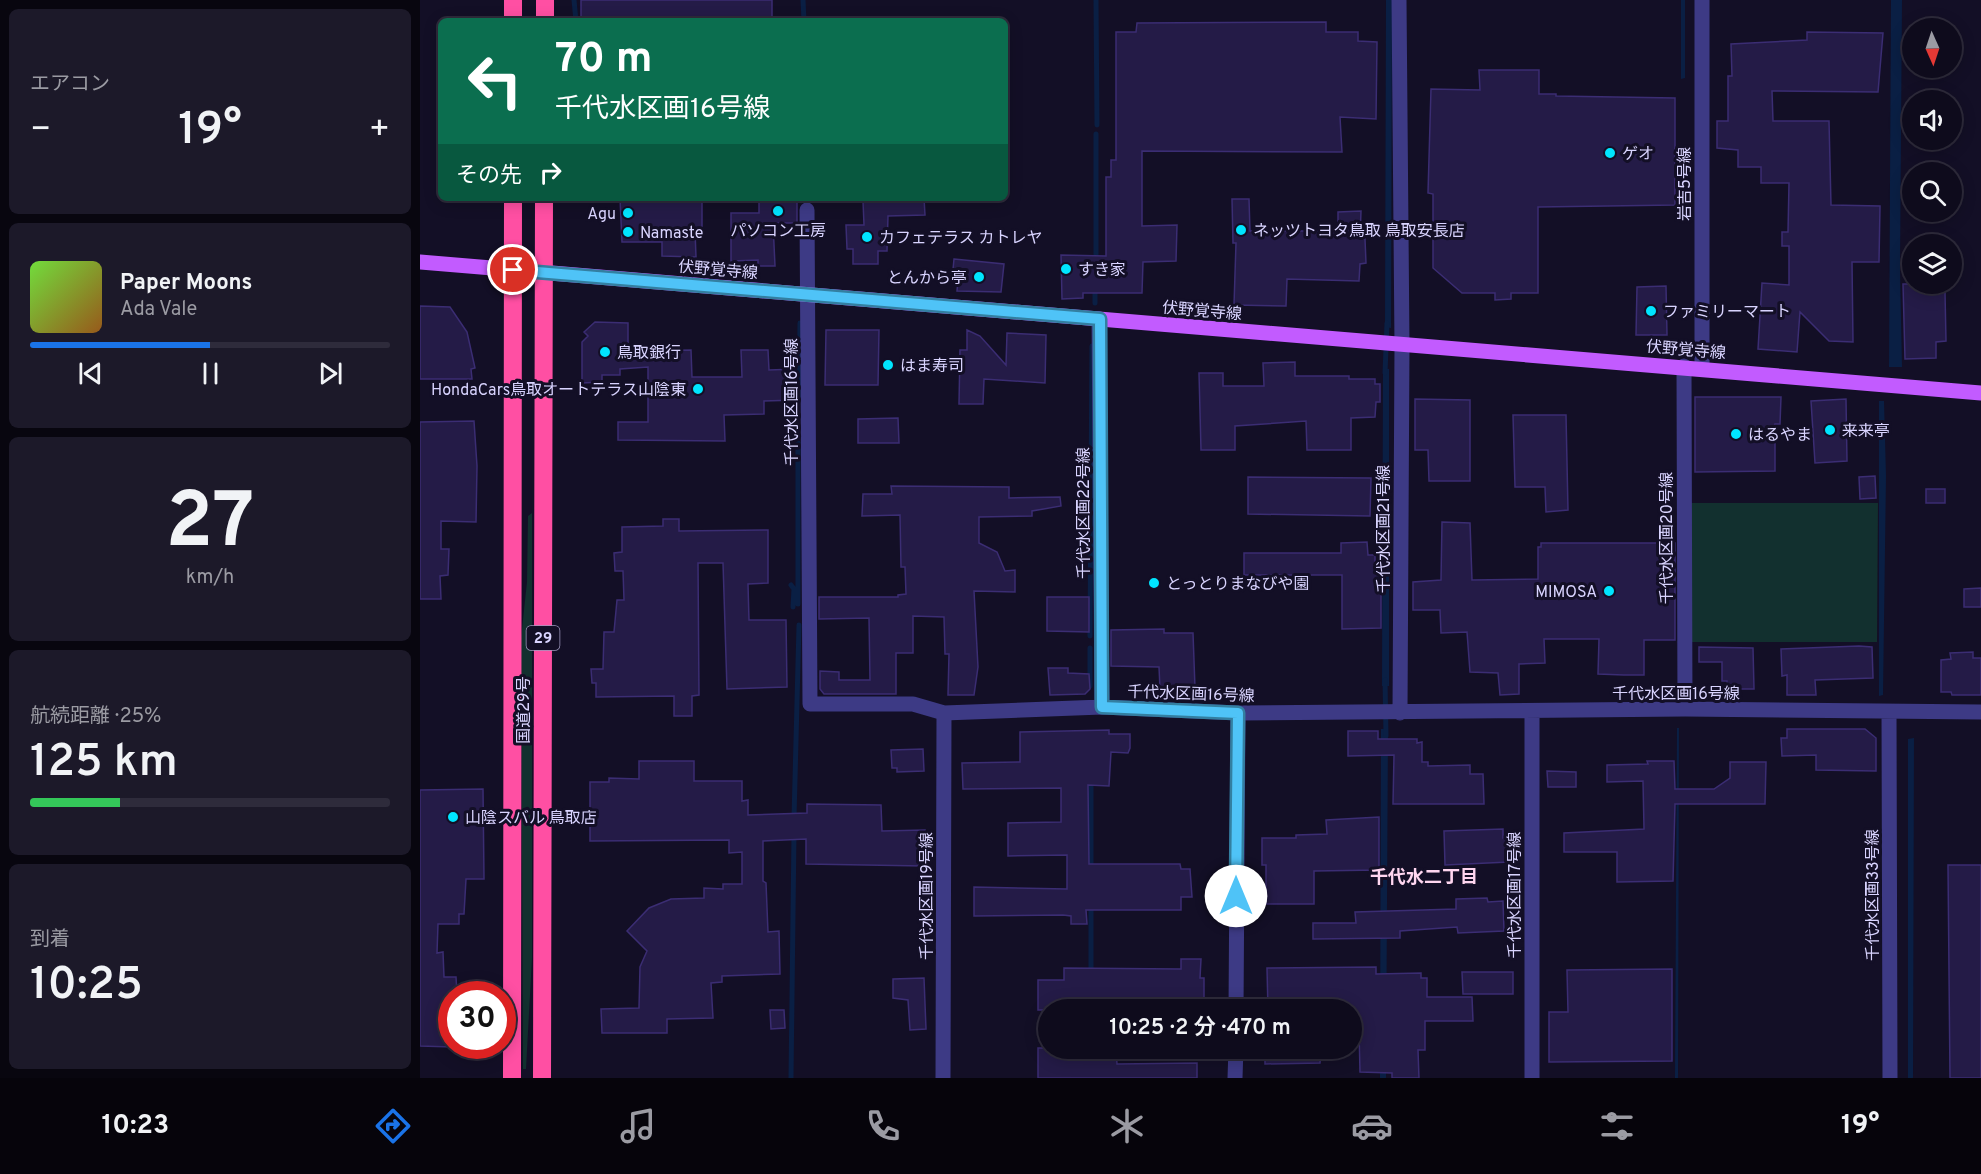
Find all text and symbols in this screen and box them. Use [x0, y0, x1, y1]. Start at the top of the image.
north arrow [1902, 18, 1962, 78]
map controls [1902, 18, 1962, 294]
text: 70 m [555, 34, 653, 87]
icon: left [456, 42, 534, 120]
text: エアコン [30, 72, 110, 98]
button: sound [1902, 90, 1962, 150]
text: 千代水区画16号線 [555, 93, 770, 127]
text: 19° [178, 103, 242, 160]
text: − [30, 110, 51, 152]
text: + [369, 110, 390, 152]
place label: ゲオ [1622, 145, 1654, 165]
marker: ゲオ [1603, 146, 1617, 160]
street label: 岩吉5号線 [1676, 147, 1696, 221]
icon: right [534, 156, 567, 189]
button: search [1902, 162, 1962, 222]
text: その先 [456, 163, 522, 190]
marker: パソコン工房 [771, 204, 785, 218]
place label: Agu [587, 205, 616, 225]
marker: Agu [621, 206, 635, 220]
place label: パソコン工房 [730, 222, 826, 242]
place label: ネッツトヨタ鳥取 鳥取安長店 [1253, 222, 1465, 242]
marker: ネッツトヨタ鳥取 鳥取安長店 [1234, 223, 1248, 237]
place label: Namaste [640, 224, 703, 244]
marker: Namaste [621, 225, 635, 239]
place label: カフェテラス カトレヤ [879, 229, 1042, 249]
marker: カフェテラス カトレヤ [860, 230, 874, 244]
button: layers [1902, 234, 1962, 294]
pin [487, 244, 538, 295]
icon: arrive [496, 253, 529, 286]
street label: 伏野覚寺線 [677, 258, 759, 284]
place label: すき家 [1078, 261, 1126, 281]
marker: すき家 [1059, 262, 1073, 276]
place label: とんから亭 [887, 269, 967, 289]
text: Paper Moons [120, 270, 252, 297]
marker: とんから亭 [972, 270, 986, 284]
text: Ada Vale [120, 297, 197, 323]
street label: 伏野覚寺線 [1161, 299, 1243, 325]
place label: ファミリーマート [1663, 303, 1791, 323]
marker: ファミリーマート [1644, 304, 1658, 318]
street label: 千代水区画16号線 [783, 338, 803, 466]
street label: 伏野覚寺線 [1645, 338, 1727, 364]
place label: 鳥取銀行 [617, 344, 681, 364]
marker: 鳥取銀行 [598, 345, 612, 359]
icon: previous [74, 357, 107, 390]
icon: pause [194, 357, 227, 390]
icon: next [314, 357, 347, 390]
place label: はま寿司 [900, 357, 964, 377]
marker: はま寿司 [881, 358, 895, 372]
place label: HondaCars鳥取オートテラス山陰東 [431, 381, 686, 401]
marker: HondaCars鳥取オートテラス山陰東 [691, 382, 705, 396]
place label: 来来亭 [1842, 422, 1890, 442]
marker: 来来亭 [1823, 423, 1837, 437]
place label: はるやま [1748, 426, 1812, 446]
marker: はるやま [1729, 427, 1743, 441]
street label: 千代水区画22号線 [1075, 447, 1095, 579]
street label: 千代水区画21号線 [1375, 465, 1395, 593]
street label: 千代水区画20号線 [1658, 472, 1678, 604]
text: 27 [166, 476, 254, 575]
text: km/h [186, 565, 234, 591]
place label: とっとりまなびや園 [1166, 575, 1310, 595]
marker: とっとりまなびや園 [1147, 576, 1161, 590]
place label: MIMOSA [1535, 583, 1597, 603]
marker: MIMOSA [1602, 584, 1616, 598]
road number: 29 [526, 626, 560, 650]
street label: 国道29号 [515, 676, 535, 744]
street label: 千代水区画16号線 [1127, 683, 1255, 707]
street label: 千代水区画16号線 [1612, 685, 1740, 705]
text: 航続距離 · 25% [30, 704, 161, 730]
text: 125 km [30, 735, 178, 792]
place label: 山陰スバル 鳥取店 [465, 809, 597, 829]
marker: 山陰スバル 鳥取店 [446, 810, 460, 824]
street label: 千代水区画33号線 [1864, 829, 1884, 961]
street label: 千代水区画19号線 [918, 832, 938, 960]
street label: 千代水区画17号線 [1506, 832, 1526, 958]
position arrow [1204, 864, 1268, 928]
district label: 千代水二丁目 [1370, 867, 1478, 890]
text: 到着 [30, 927, 70, 953]
text: 10:25 [30, 958, 143, 1015]
speed limit sign: 30 [438, 981, 516, 1059]
text: 10:25 · 2 分 · 470 m [1109, 1015, 1291, 1042]
icon: directions [372, 1105, 414, 1147]
icon: music [617, 1105, 659, 1147]
icon: phone [862, 1105, 904, 1147]
icon: climate [1106, 1105, 1148, 1147]
icon: car [1351, 1105, 1393, 1147]
icon: filters [1596, 1105, 1638, 1147]
text: 10:23 [101, 1109, 169, 1143]
text: 19° [1841, 1109, 1880, 1143]

